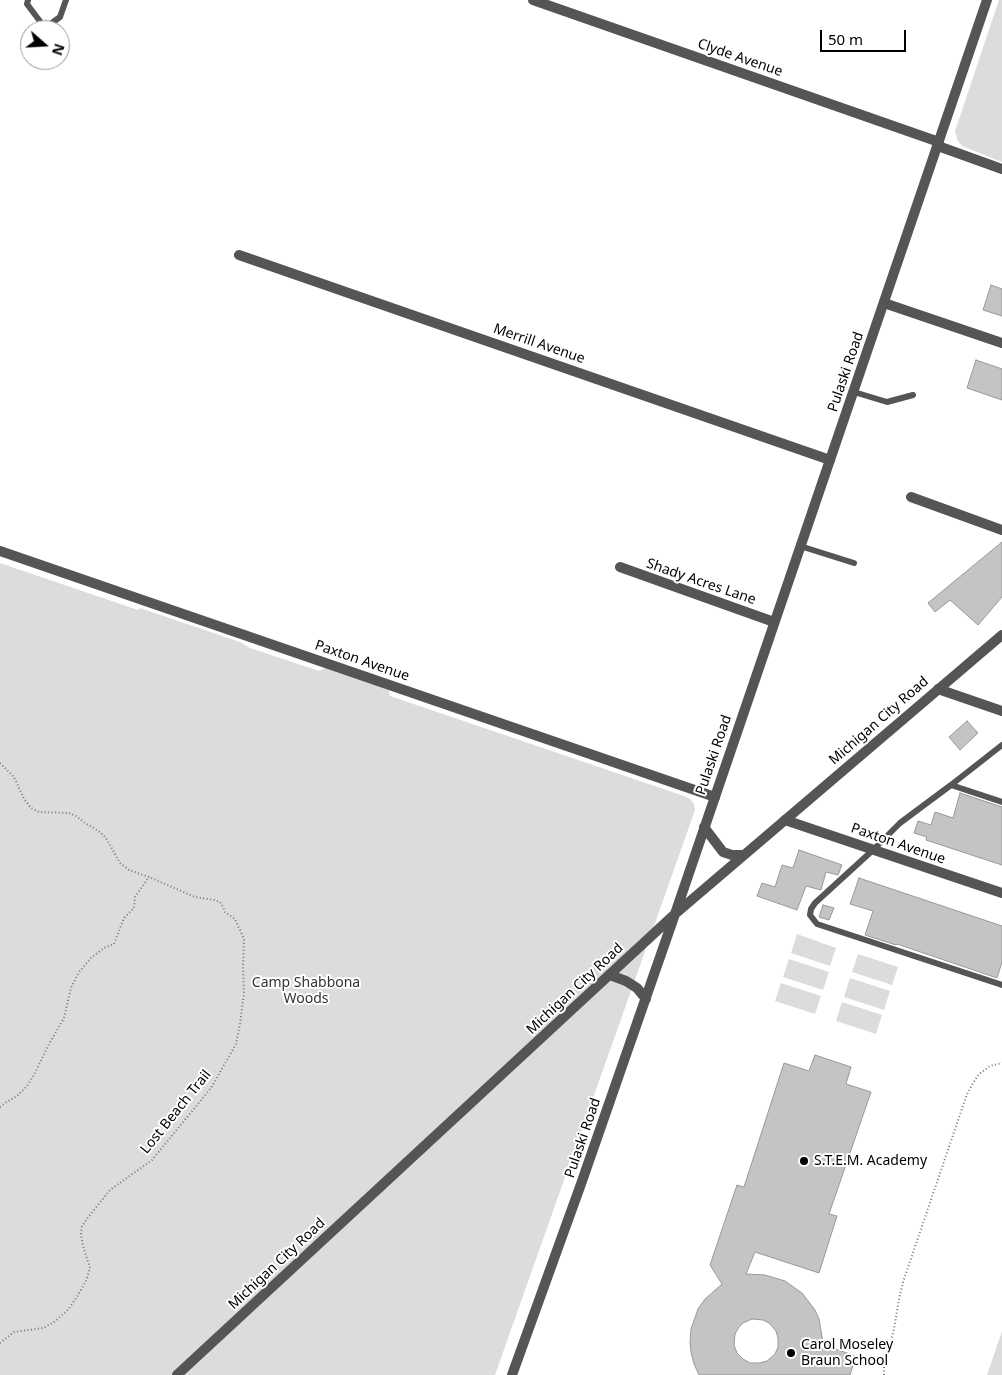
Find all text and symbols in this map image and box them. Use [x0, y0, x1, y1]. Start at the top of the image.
north arrow [20, 20, 70, 70]
scale bar [822, 20, 908, 52]
text: 50 m [828, 29, 863, 49]
street label: Clyde Avenue [695, 36, 785, 80]
text: N [48, 41, 70, 58]
street label: Merrill Avenue [491, 320, 587, 368]
street label: Pulaski Road [824, 330, 868, 414]
street label: Shady Acres Lane [644, 555, 758, 609]
street label: Paxton Avenue [313, 637, 411, 685]
street label: Michigan City Road [826, 673, 932, 769]
street label: Pulaski Road [692, 713, 736, 797]
street label: Paxton Avenue [849, 820, 947, 868]
street label: Michigan City Road [523, 940, 627, 1038]
park label: Camp Shabbona Woods [252, 975, 360, 1008]
street label: Lost Beach Trail [137, 1067, 215, 1157]
street label: Pulaski Road [561, 1096, 605, 1180]
place label: S.T.E.M. Academy [814, 1153, 927, 1169]
marker: S.T.E.M. Academy [798, 1155, 810, 1167]
street label: Michigan City Road [225, 1215, 329, 1313]
place label: Carol Moseley Braun School [801, 1337, 893, 1370]
marker: Carol Moseley Braun School [785, 1347, 797, 1359]

